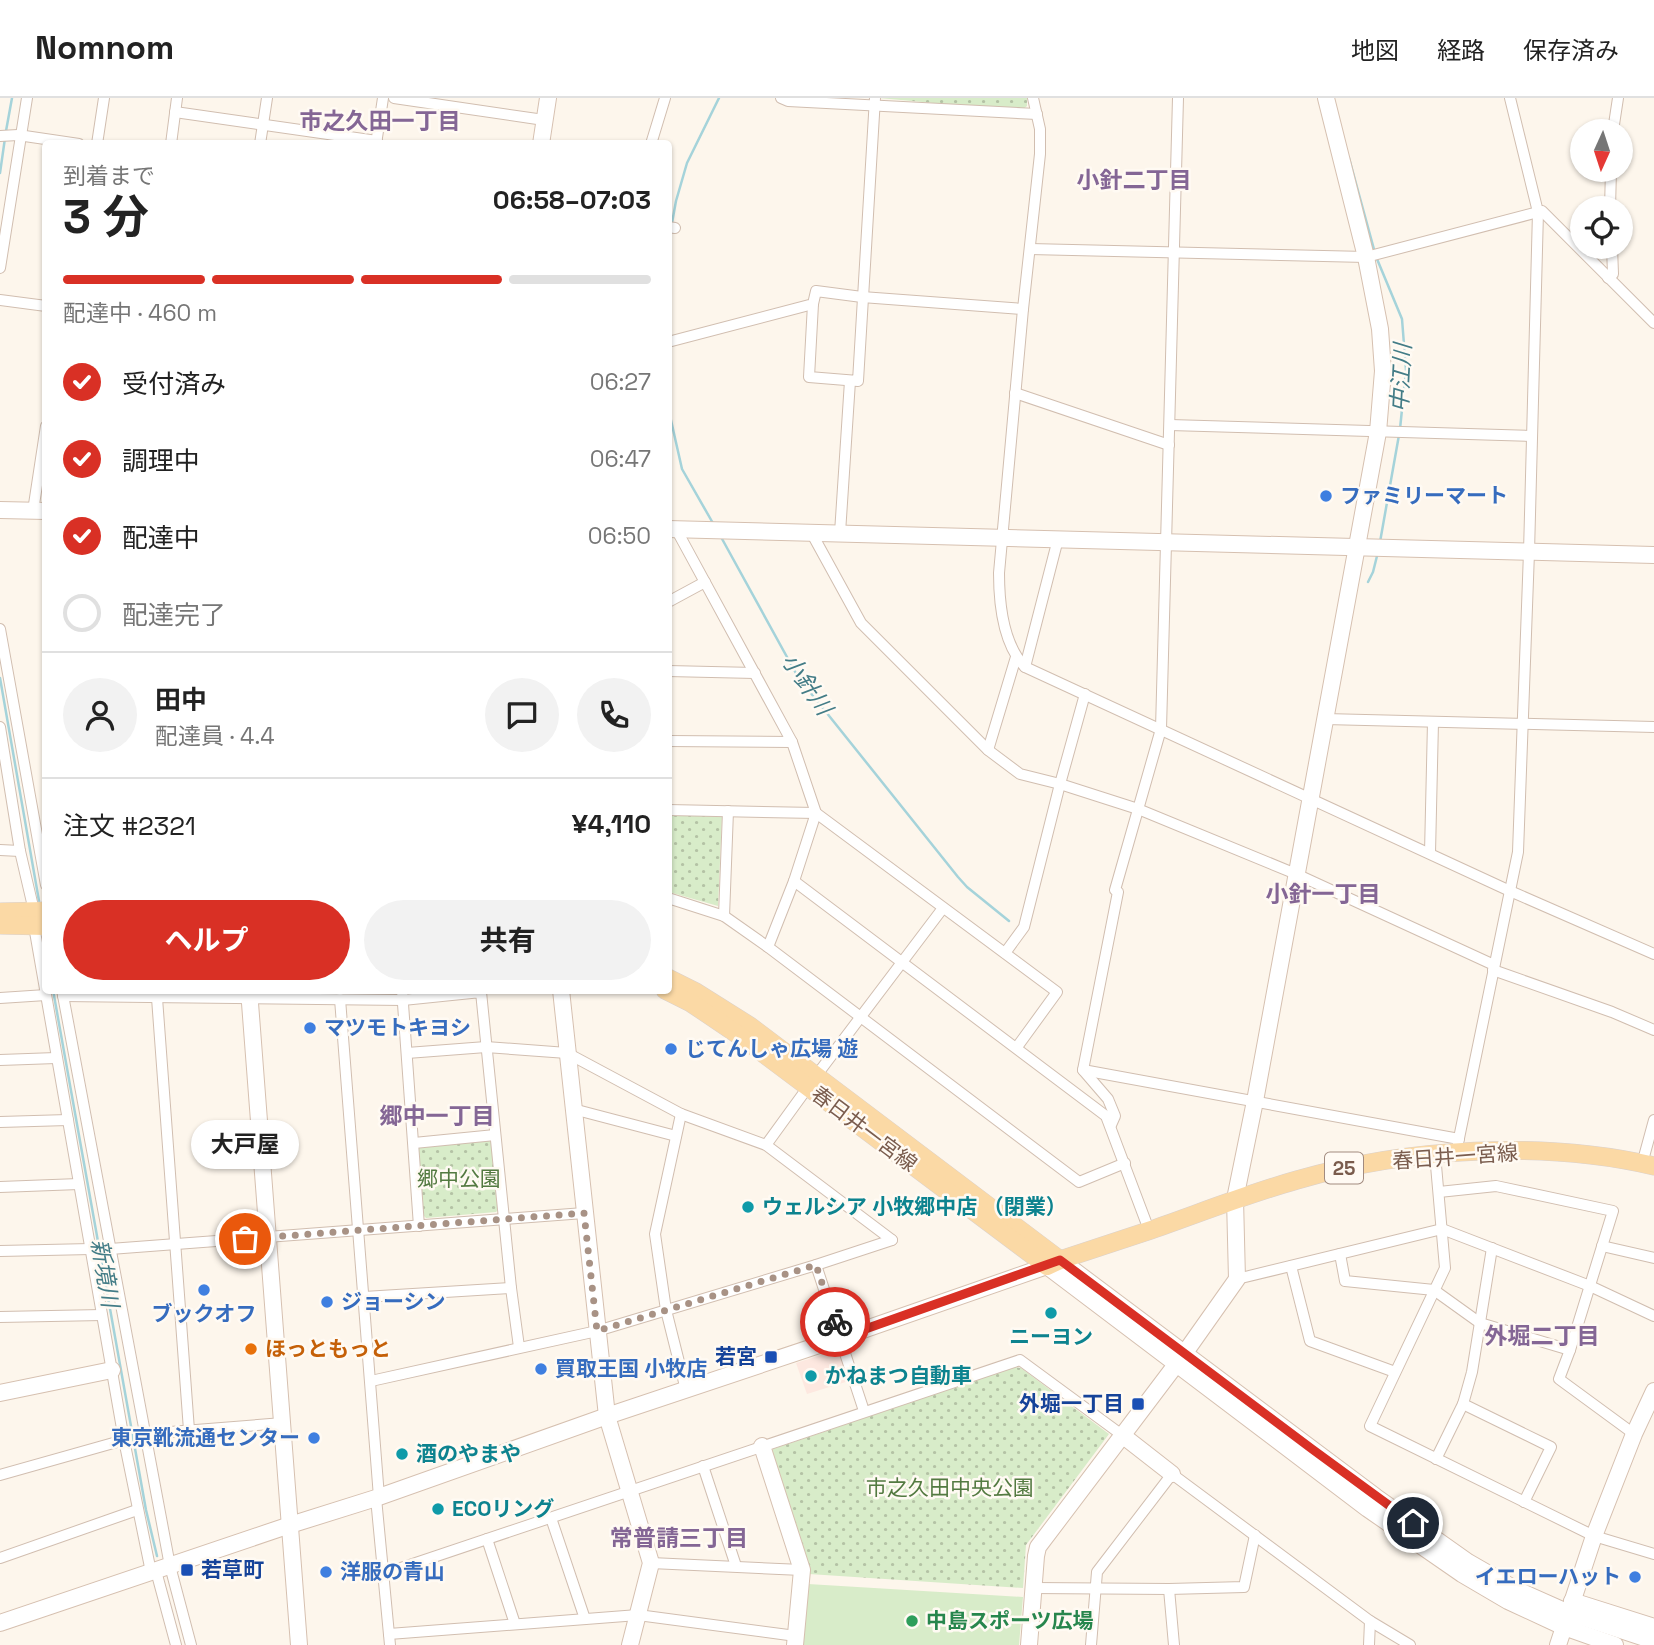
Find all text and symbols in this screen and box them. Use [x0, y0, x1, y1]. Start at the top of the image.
text: Nomnom [35, 27, 174, 69]
text: 地図 [1351, 35, 1399, 66]
text: 経路 [1437, 35, 1485, 66]
text: 保存済み [1523, 35, 1619, 66]
district label: 市之久田一丁目 [300, 106, 461, 136]
north arrow [1570, 119, 1633, 182]
map controls [1570, 119, 1633, 259]
text: 到着まで [63, 161, 155, 191]
district label: 小針二丁目 [1077, 165, 1192, 195]
text: 06:58–07:03 [493, 183, 651, 217]
text: 3 分 [63, 188, 149, 246]
button: locate [1570, 196, 1633, 259]
text: 配達中 · 460 m [63, 298, 217, 328]
water label: 中江川 [1384, 340, 1418, 413]
icon: check [63, 363, 101, 401]
text: 受付済み [122, 367, 226, 401]
text: 06:27 [590, 367, 651, 397]
icon: check [63, 440, 101, 478]
text: 調理中 [122, 444, 200, 478]
text: 06:47 [590, 444, 651, 474]
place label: ファミリーマート [1340, 482, 1508, 509]
marker: ファミリーマート [1318, 488, 1334, 504]
icon: check [63, 517, 101, 555]
text: 配達中 [122, 521, 200, 555]
text: 06:50 [588, 521, 651, 551]
text: 配達完了 [122, 598, 226, 632]
water label: 小針川 [775, 647, 841, 723]
button: person [63, 678, 137, 752]
button: chat [485, 678, 559, 752]
button: phone [577, 678, 651, 752]
text: 田中 [155, 683, 207, 717]
text: 配達員 · 4.4 [155, 721, 275, 751]
text: ¥4,110 [572, 807, 651, 841]
text: 注文 #2321 [63, 809, 196, 843]
district label: 小針一丁目 [1266, 879, 1381, 909]
button: ヘルプ [63, 900, 350, 980]
button: 共有 [364, 900, 651, 980]
place label: マツモトキヨシ [324, 1014, 471, 1041]
marker: マツモトキヨシ [302, 1020, 318, 1036]
place label: じてんしゃ広場 遊 [685, 1035, 858, 1062]
marker: じてんしゃ広場 遊 [663, 1041, 679, 1057]
street label: 春日井一宮線 [806, 1080, 923, 1177]
district label: 郷中一丁目 [380, 1101, 495, 1131]
callout: 大戸屋 [191, 1120, 299, 1169]
text: 大戸屋 [211, 1129, 280, 1159]
street label: 春日井一宮線 [1391, 1139, 1519, 1174]
road number: 25 [1325, 1152, 1363, 1184]
park label: 郷中公園 [417, 1165, 501, 1192]
place label: ウェルシア 小牧郷中店 （閉業） [762, 1193, 1067, 1220]
marker: ウェルシア 小牧郷中店 （閉業） [740, 1199, 756, 1215]
pin [215, 1209, 275, 1269]
icon: bag [226, 1220, 264, 1258]
water label: 新境川 [84, 1236, 126, 1313]
marker: ブックオフ [196, 1282, 212, 1298]
courier [800, 1287, 870, 1357]
place label: ジョーシン [341, 1288, 446, 1315]
marker: ジョーシン [319, 1294, 335, 1310]
place label: ブックオフ [152, 1300, 257, 1327]
icon: bike [816, 1303, 854, 1341]
marker: ニーヨン [1043, 1305, 1059, 1321]
district label: 外堀二丁目 [1485, 1321, 1600, 1351]
place label: ニーヨン [1009, 1323, 1093, 1350]
place label: ほっともっと [265, 1335, 391, 1362]
marker: ほっともっと [243, 1341, 259, 1357]
place label: 若宮 [715, 1343, 757, 1370]
marker: 若宮 [763, 1349, 779, 1365]
place label: 買取王国 小牧店 [555, 1355, 707, 1382]
marker: 買取王国 小牧店 [533, 1361, 549, 1377]
place label: かねまつ自動車 [825, 1362, 972, 1389]
marker: かねまつ自動車 [803, 1368, 819, 1384]
place label: 外堀一丁目 [1019, 1390, 1124, 1417]
marker: 外堀一丁目 [1130, 1396, 1146, 1412]
place label: 東京靴流通センター [111, 1424, 300, 1451]
marker: 東京靴流通センター [306, 1430, 322, 1446]
place label: 酒のやまや [416, 1440, 521, 1467]
marker: 酒のやまや [394, 1446, 410, 1462]
park label: 市之久田中央公園 [866, 1474, 1034, 1501]
pin [1383, 1493, 1443, 1553]
place label: ECOリング [452, 1495, 554, 1522]
marker: ECOリング [430, 1501, 446, 1517]
icon: home [1394, 1504, 1432, 1542]
district label: 常普請三丁目 [610, 1523, 748, 1553]
place label: 若草町 [201, 1556, 264, 1583]
place label: 洋服の青山 [340, 1558, 445, 1585]
marker: 若草町 [179, 1562, 195, 1578]
place label: イエローハット [1475, 1563, 1621, 1590]
marker: 洋服の青山 [318, 1564, 334, 1580]
marker: イエローハット [1627, 1569, 1643, 1585]
place label: 中島スポーツ広場 [926, 1607, 1094, 1634]
marker: 中島スポーツ広場 [904, 1613, 920, 1629]

